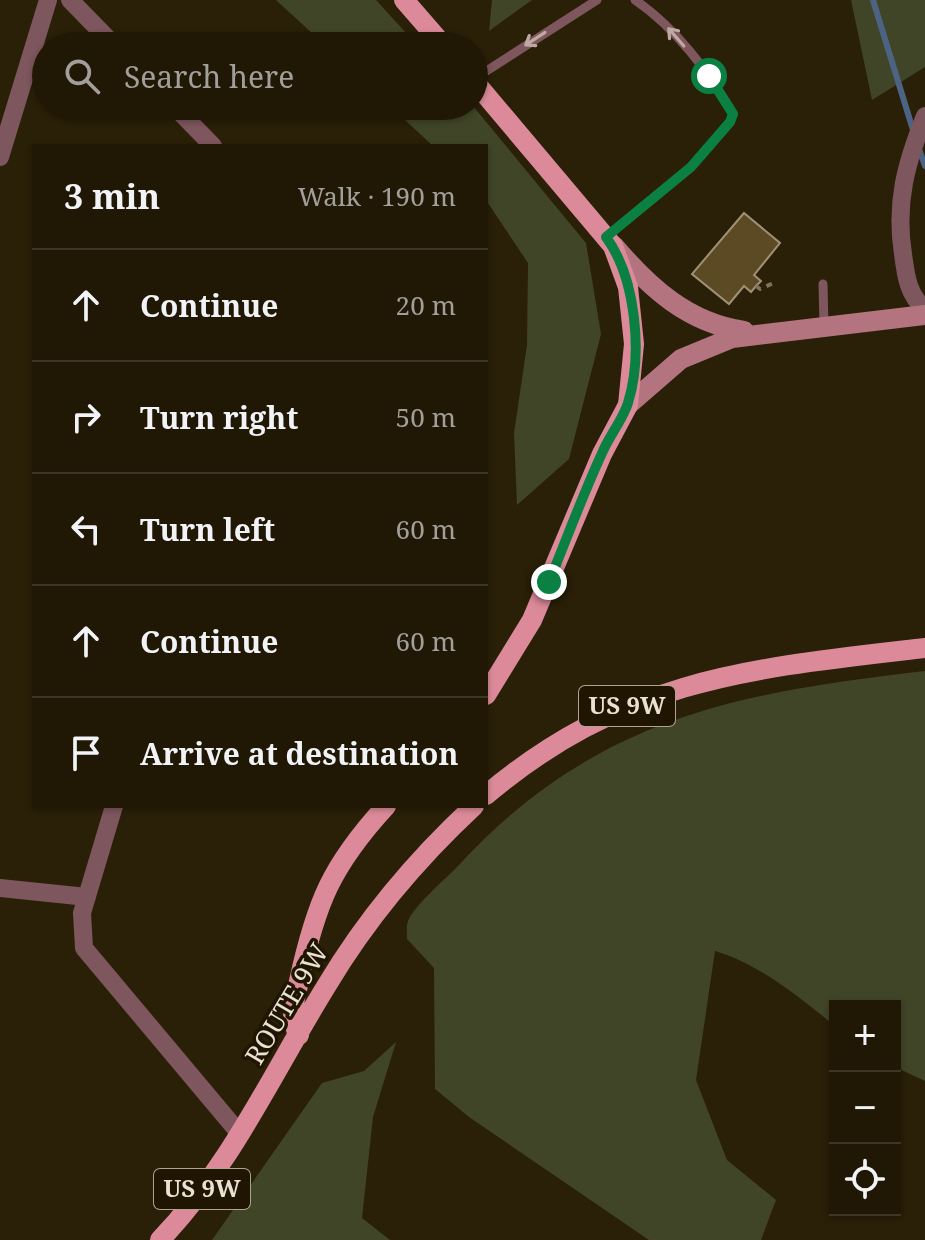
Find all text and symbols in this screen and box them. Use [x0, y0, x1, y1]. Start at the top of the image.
one-way arrow [667, 28, 685, 48]
one-way arrow [525, 31, 547, 48]
search box [32, 32, 488, 120]
icon: search [60, 54, 104, 98]
text: Search here [124, 56, 294, 97]
route start [691, 58, 727, 94]
text: 3 min [64, 173, 160, 219]
text: Walk · 190 m [298, 178, 456, 214]
icon: ahead [64, 283, 108, 327]
text: Continue [140, 285, 278, 326]
text: 20 m [396, 287, 456, 323]
icon: right [64, 395, 108, 439]
text: Turn right [140, 397, 298, 438]
text: 50 m [396, 399, 456, 435]
icon: left [64, 507, 108, 551]
text: Turn left [140, 509, 275, 550]
text: 60 m [396, 511, 456, 547]
route end [531, 564, 567, 600]
icon: ahead [64, 619, 108, 663]
text: Continue [140, 621, 278, 662]
text: 60 m [396, 623, 456, 659]
road number: US 9W [579, 686, 675, 726]
icon: arrive [64, 731, 108, 775]
text: Arrive at destination [140, 733, 459, 774]
street label: ROUTE 9W [236, 936, 336, 1071]
map controls [829, 1000, 901, 1216]
button: + [829, 1000, 901, 1072]
button: − [829, 1072, 901, 1144]
button: locate [829, 1144, 901, 1216]
road number: US 9W [154, 1169, 250, 1209]

